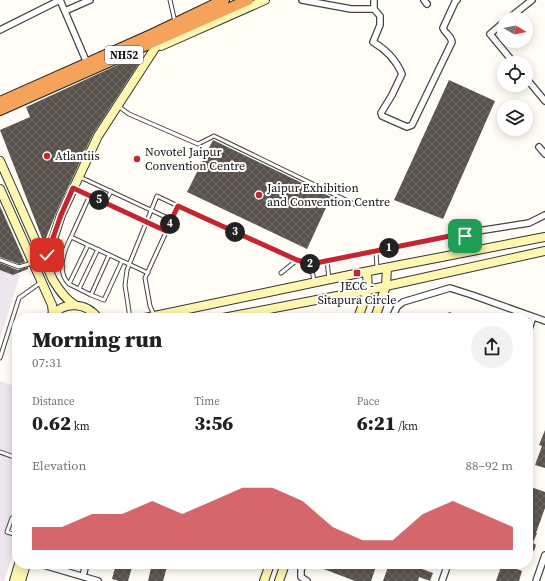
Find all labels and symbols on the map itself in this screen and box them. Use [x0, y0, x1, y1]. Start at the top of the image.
north arrow [497, 12, 533, 48]
road number: NH52 [105, 46, 143, 64]
place label: Novotel Jaipur Convention Centre [145, 144, 245, 174]
place label: Atlantiis [55, 148, 100, 164]
marker: Atlantiis [42, 151, 52, 161]
marker: Novotel Jaipur Convention Centre [132, 154, 142, 164]
place label: Jaipur Exhibition and Convention Centre [266, 180, 390, 210]
pin: 5 [89, 190, 109, 210]
marker: Jaipur Exhibition and Convention Centre [254, 190, 264, 200]
pin: 4 [160, 214, 180, 234]
pin [448, 219, 482, 253]
pin: 3 [225, 222, 245, 242]
pin [30, 238, 64, 272]
pin: 1 [379, 238, 399, 258]
pin: 2 [300, 254, 320, 274]
marker: JECC - Sitapura Circle [352, 268, 362, 278]
place label: JECC - Sitapura Circle [318, 278, 396, 308]

